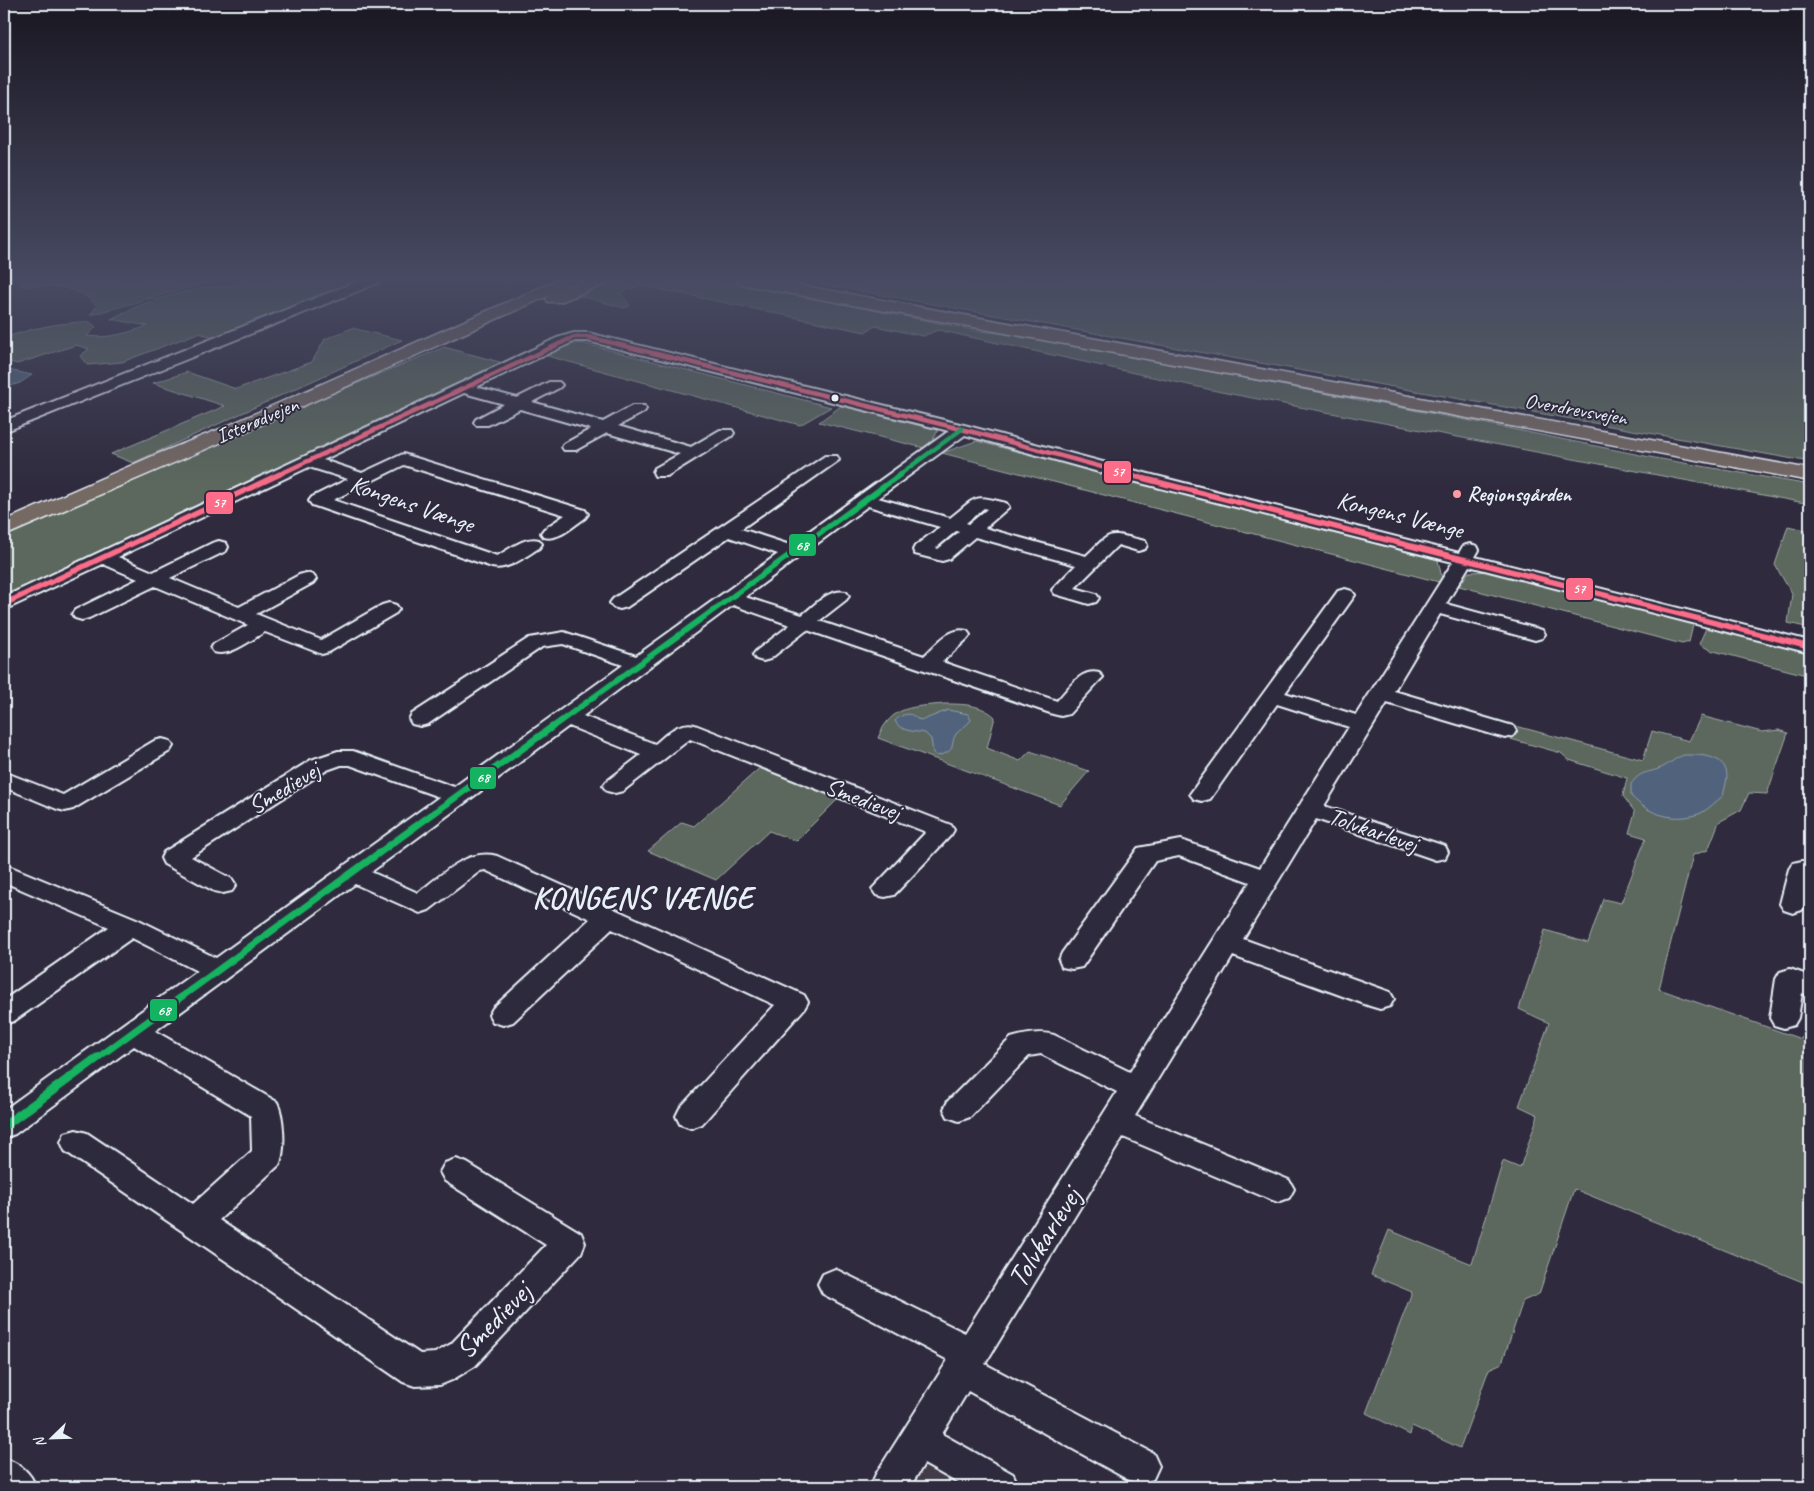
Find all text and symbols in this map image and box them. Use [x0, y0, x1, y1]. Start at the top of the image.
street label: Overdrevsvejen [1523, 387, 1631, 431]
street label: Isterødvejen [212, 391, 302, 449]
unlabelled marker [830, 393, 840, 403]
line badge: 57 [1103, 460, 1132, 484]
text: 57 [1112, 463, 1126, 480]
street label: Kongens Vænge [346, 468, 480, 541]
place label: Regionsgården [1467, 481, 1572, 507]
street label: Kongens Vænge [1334, 484, 1468, 547]
marker: Regionsgården [1451, 488, 1463, 500]
line badge: 57 [205, 491, 234, 515]
text: 57 [213, 494, 227, 511]
line badge: 68 [788, 533, 817, 557]
text: 68 [796, 537, 810, 554]
line badge: 57 [1565, 577, 1594, 601]
text: 57 [1573, 580, 1587, 597]
street label: Smedievej [242, 753, 328, 822]
line badge: 68 [469, 766, 497, 790]
text: 68 [477, 769, 491, 786]
street label: Smedievej [821, 770, 908, 829]
street label: Tolvkarlevej [1324, 800, 1425, 861]
district label: KONGENS VÆNGE [533, 879, 756, 917]
line badge: 68 [149, 998, 178, 1022]
text: 68 [158, 1002, 172, 1019]
street label: Tolvkarlevej [998, 1177, 1091, 1294]
street label: Smedievej [446, 1271, 542, 1367]
north arrow [28, 1414, 78, 1464]
text: N [30, 1433, 50, 1450]

